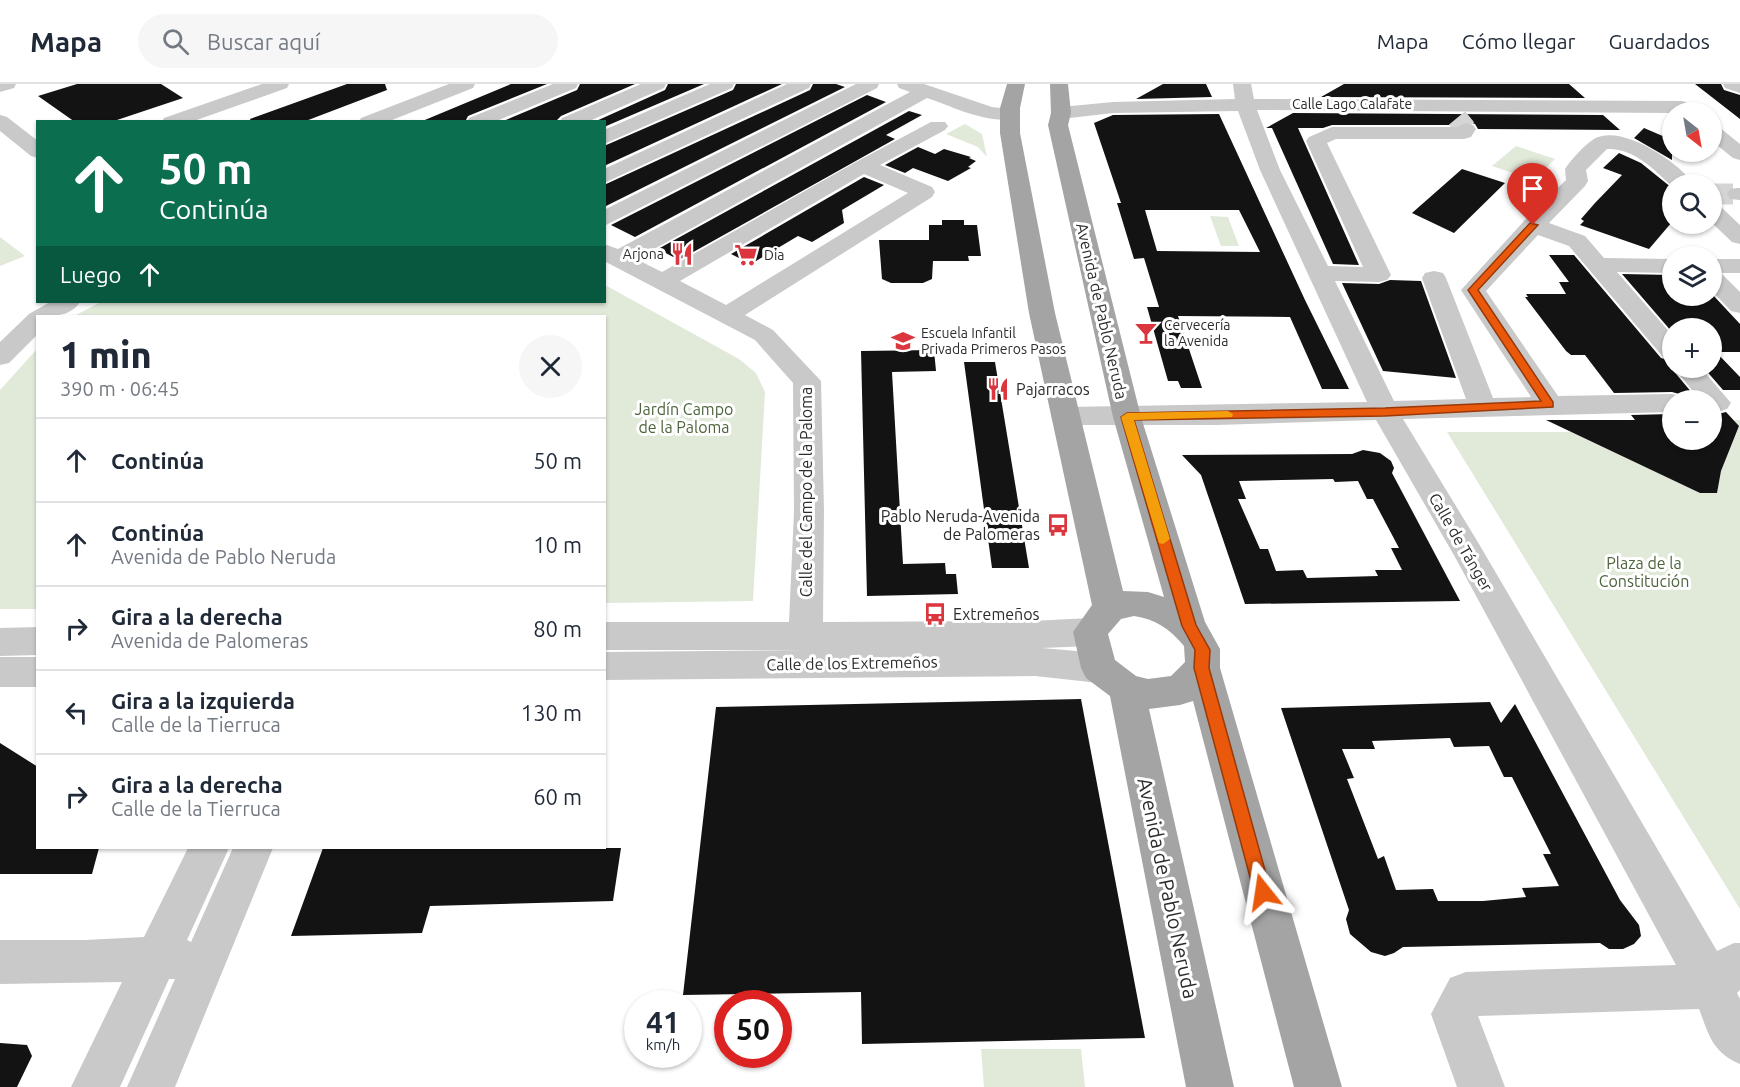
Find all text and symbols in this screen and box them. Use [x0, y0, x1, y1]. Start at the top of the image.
search box [138, 14, 558, 68]
icon: search [159, 25, 192, 58]
text: Mapa [30, 26, 102, 57]
text: Buscar aquí [207, 29, 320, 54]
text: Mapa [1377, 29, 1429, 53]
text: Cómo llegar [1462, 29, 1576, 53]
text: Guardados [1609, 29, 1710, 53]
street label: Calle Lago Calafate [1292, 96, 1412, 112]
north arrow [1662, 102, 1722, 162]
map controls [1662, 102, 1722, 450]
icon: ahead [60, 144, 138, 222]
text: 50 m [159, 145, 253, 192]
pin [1507, 163, 1558, 225]
icon: arrive [1516, 172, 1549, 205]
button: search [1662, 174, 1722, 234]
text: Continúa [159, 194, 269, 224]
street label: Avenida de Pablo Neruda [1073, 221, 1131, 401]
restaurant icon: Arjona [669, 241, 695, 267]
supermarket icon: Dia [733, 242, 759, 268]
place label: Arjona [623, 246, 664, 262]
button: layers [1662, 246, 1722, 306]
place label: Dia [764, 247, 784, 263]
icon: ahead [133, 258, 166, 291]
text: Luego [60, 262, 121, 287]
place label: Cervecería la Avenida [1164, 317, 1231, 349]
button: + [1662, 318, 1722, 378]
bar icon: Cervecería la Avenida [1133, 320, 1159, 346]
place label: Escuela Infantil Privada Primeros Pasos [921, 325, 1066, 357]
school or university icon: Escuela Infantil Privada Primeros Pasos [890, 328, 916, 354]
text: 1 min [60, 334, 152, 375]
button: close [519, 335, 582, 398]
restaurant icon: Pajarracos [985, 376, 1011, 402]
text: 390 m · 06:45 [60, 377, 180, 400]
place label: Pajarracos [1016, 380, 1090, 398]
street label: Calle del Campo de la Paloma [797, 387, 815, 597]
button: − [1662, 390, 1722, 450]
park label: Jardín Campo de la Paloma [635, 400, 733, 436]
icon: ahead [60, 444, 93, 477]
text: Continúa [111, 448, 204, 473]
text: 50 m [533, 448, 582, 473]
street label: Calle de Tánger [1426, 490, 1496, 594]
place label: Pablo Neruda-Avenida de Palomeras [881, 507, 1040, 543]
bus stop icon: Pablo Neruda-Avenida de Palomeras [1045, 512, 1071, 538]
text: Continúa [111, 520, 204, 545]
icon: ahead [60, 528, 93, 561]
text: 10 m [533, 532, 582, 557]
text: Avenida de Pablo Neruda [111, 545, 336, 568]
park label: Plaza de la Constitución [1599, 554, 1689, 590]
bus stop icon: Extremeños [922, 601, 948, 627]
text: Gira a la derecha [111, 604, 283, 629]
place label: Extremeños [953, 605, 1040, 623]
icon: right [60, 612, 93, 645]
text: 80 m [533, 616, 582, 641]
text: Avenida de Palomeras [111, 629, 308, 652]
street label: Calle de los Extremeños [766, 653, 938, 673]
text: Gira a la izquierda [111, 688, 295, 713]
icon: left [60, 696, 93, 729]
text: 130 m [521, 700, 582, 725]
text: Calle de la Tierruca [111, 713, 281, 736]
text: Gira a la derecha [111, 772, 283, 797]
street label: Avenida de Pablo Neruda [1133, 775, 1203, 1001]
icon: right [60, 780, 93, 813]
text: 60 m [533, 784, 582, 809]
text: Calle de la Tierruca [111, 797, 281, 820]
position arrow [1231, 860, 1295, 924]
speed limit sign: 50 [714, 990, 792, 1068]
text: 41 [646, 1005, 680, 1039]
text: km/h [646, 1036, 680, 1053]

